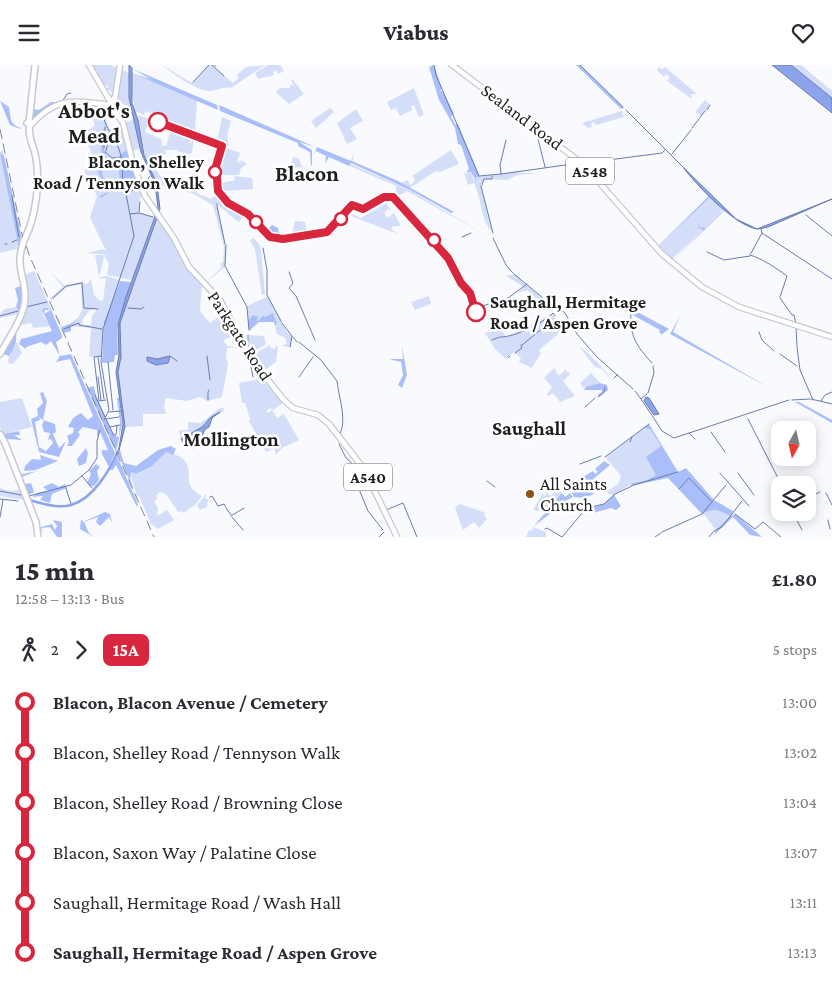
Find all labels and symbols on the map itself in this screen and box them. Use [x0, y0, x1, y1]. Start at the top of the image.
street label: Sealand Road [477, 80, 567, 154]
district label: Abbot's Mead [57, 98, 130, 148]
unlabelled marker [148, 112, 168, 132]
place label: Blacon, Shelley Road / Tennyson Walk [33, 152, 204, 193]
road number: A548 [566, 157, 614, 185]
district label: Blacon [275, 161, 339, 186]
marker: Blacon, Shelley Road / Tennyson Walk [208, 165, 222, 179]
unlabelled marker [334, 212, 348, 226]
unlabelled marker [249, 215, 263, 229]
unlabelled marker [427, 233, 441, 247]
street label: Parkgate Road [204, 288, 277, 385]
place label: Saughall, Hermitage Road / Aspen Grove [490, 292, 646, 333]
marker: Saughall, Hermitage Road / Aspen Grove [466, 302, 486, 322]
district label: Saughall [492, 417, 566, 439]
north arrow [771, 421, 816, 466]
district label: Mollington [183, 428, 279, 450]
road number: A540 [344, 463, 392, 491]
place label: All Saints Church [540, 474, 607, 515]
marker: All Saints Church [524, 488, 536, 500]

